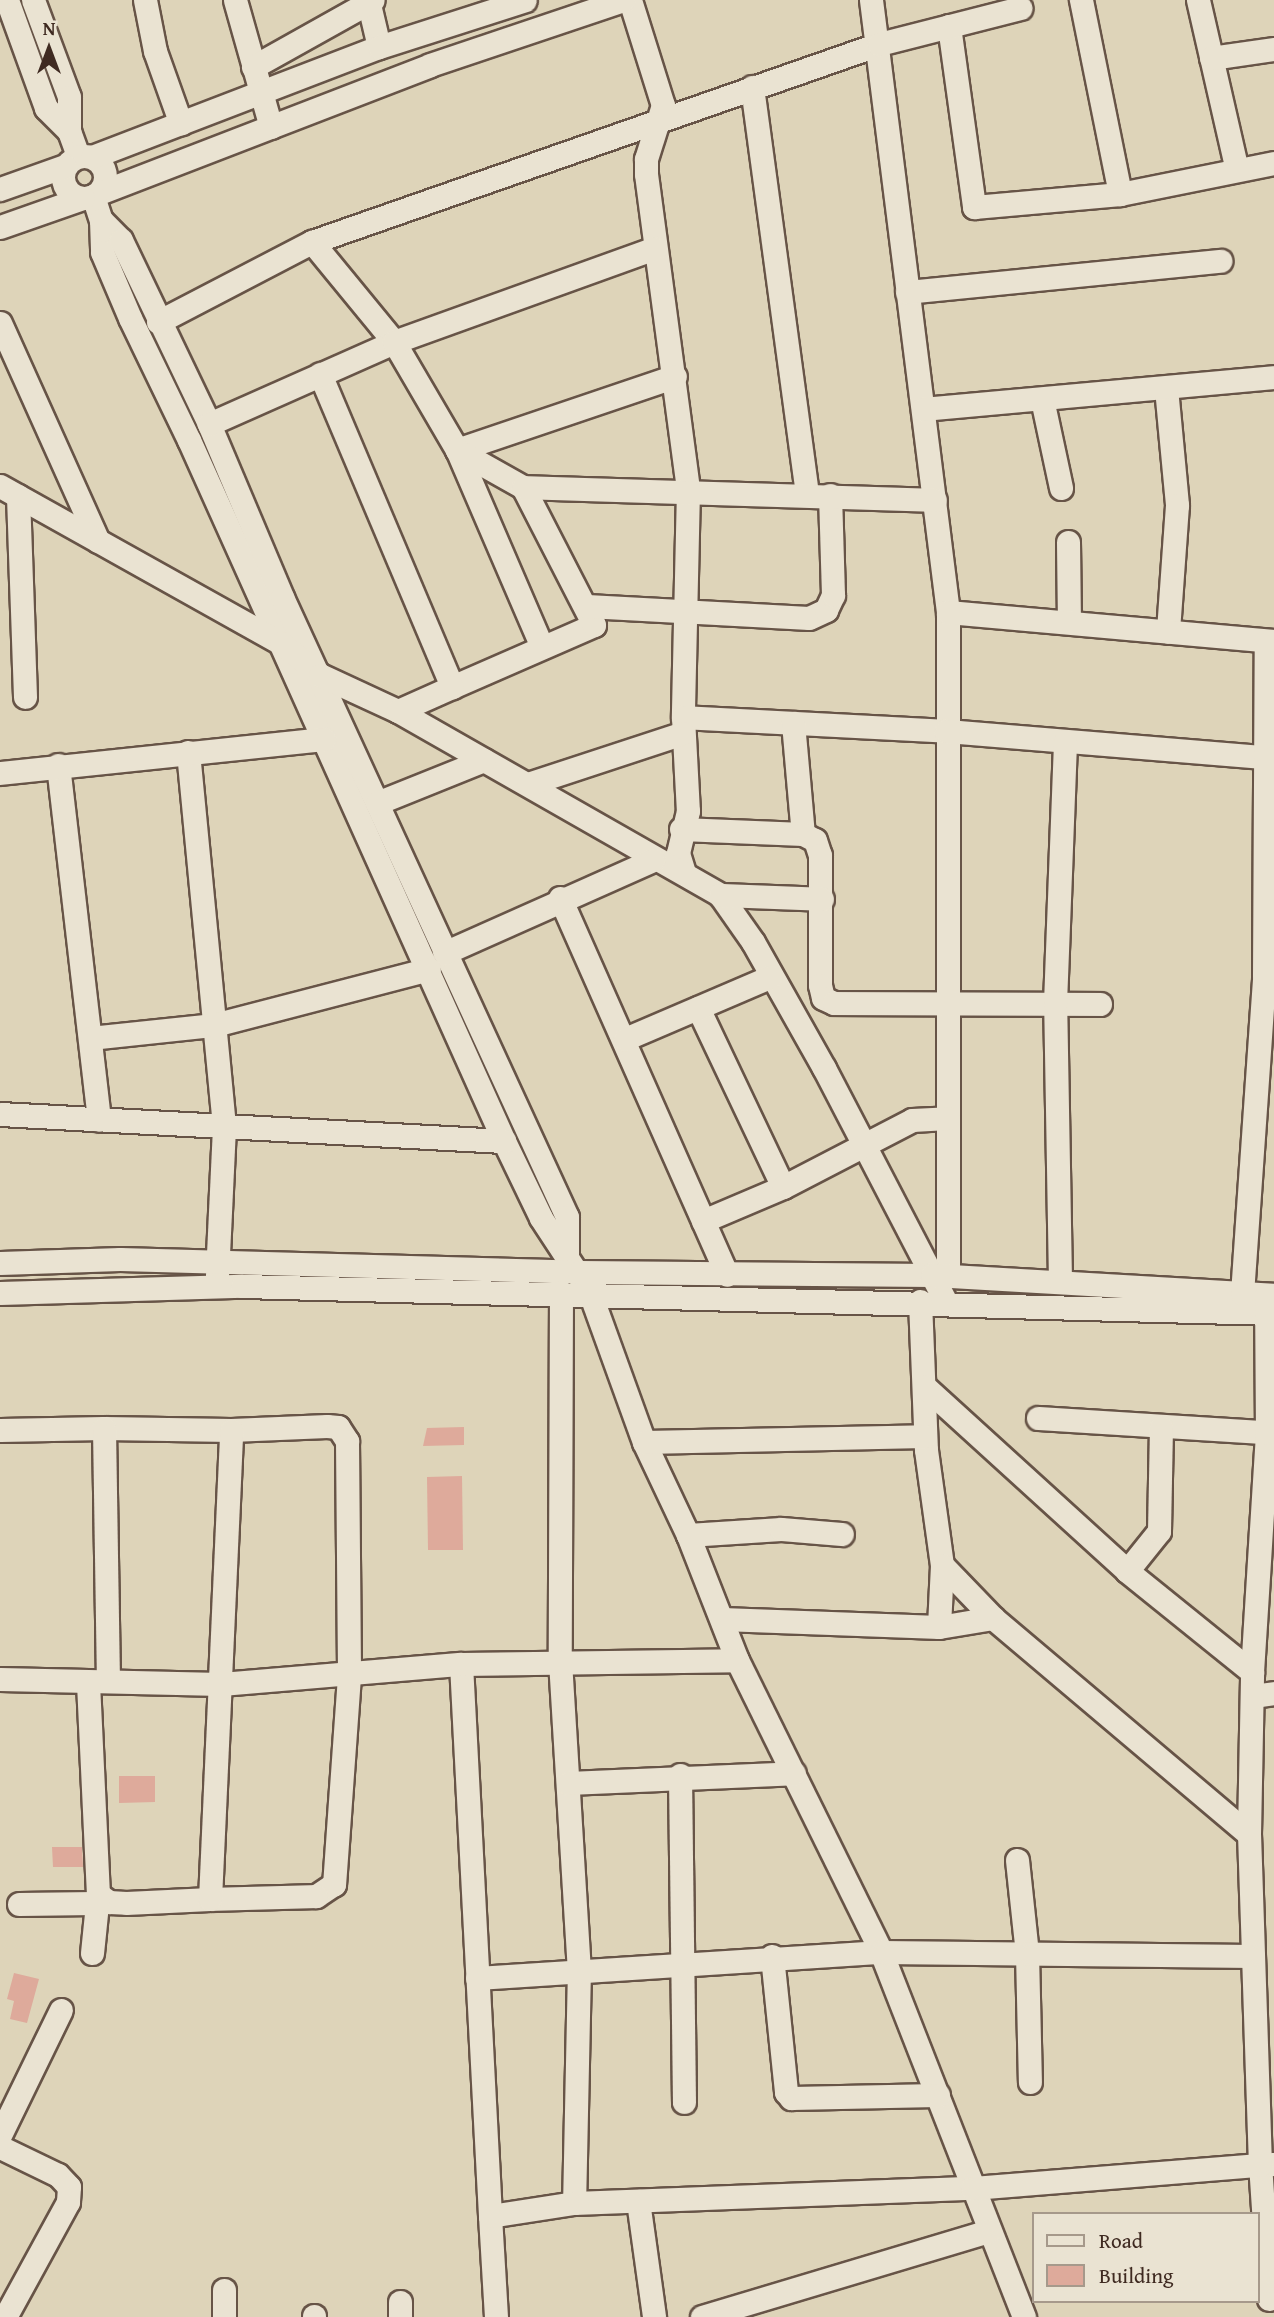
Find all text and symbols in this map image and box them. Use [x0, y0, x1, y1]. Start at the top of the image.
north arrow [14, 14, 84, 84]
text: N [43, 14, 55, 42]
legend [1032, 2212, 1260, 2303]
text: Road [1099, 2225, 1143, 2256]
text: Building [1099, 2260, 1173, 2291]

